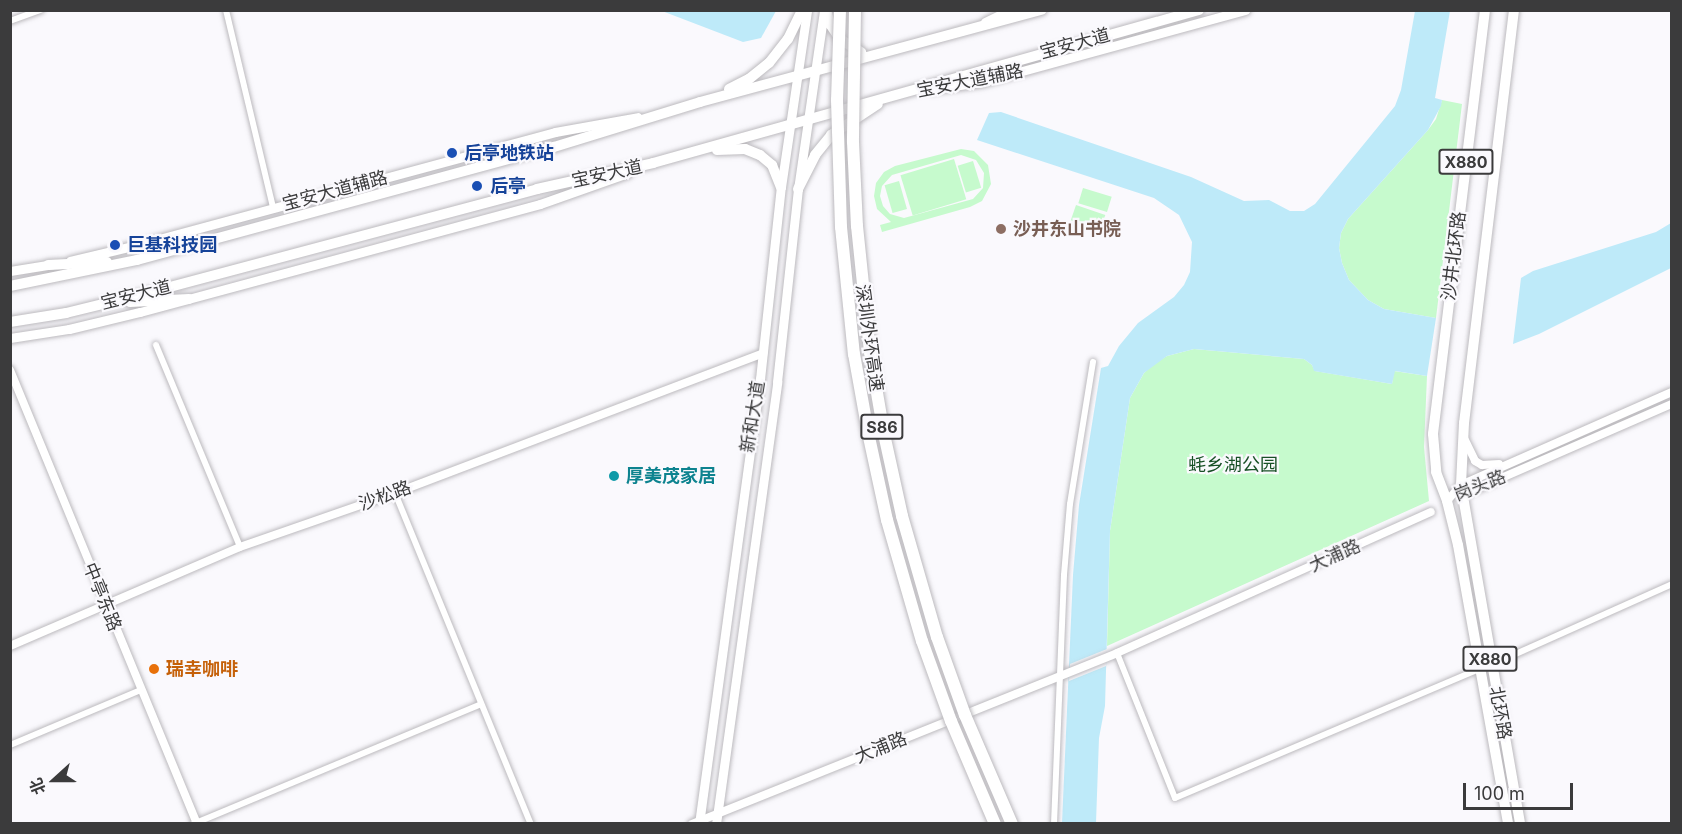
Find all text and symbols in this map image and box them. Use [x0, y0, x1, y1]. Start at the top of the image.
street label: 宝安大道 [1037, 24, 1113, 64]
street label: 宝安大道辅路 [915, 60, 1025, 102]
place label: 后亭地铁站 [464, 142, 554, 164]
marker: 后亭地铁站 [445, 146, 459, 160]
road number: X880 [1438, 149, 1494, 175]
street label: 宝安大道 [570, 156, 644, 192]
street label: 宝安大道辅路 [280, 167, 390, 215]
place label: 后亭 [490, 175, 526, 197]
marker: 后亭 [468, 177, 486, 195]
street label: 沙井北环路 [1438, 210, 1470, 302]
place label: 沙井东山书院 [1013, 218, 1121, 240]
marker: 沙井东山书院 [994, 222, 1008, 236]
place label: 巨基科技园 [127, 234, 217, 256]
marker: 巨基科技园 [108, 238, 122, 252]
street label: 宝安大道 [98, 276, 174, 314]
street label: 深圳外环高速 [851, 283, 887, 393]
street label: 新和大道 [737, 380, 769, 454]
road number: S86 [860, 414, 904, 440]
park label: 蚝乡湖公园 [1188, 454, 1278, 476]
place label: 厚美茂家居 [626, 465, 716, 487]
street label: 岗头路 [1451, 466, 1509, 506]
marker: 厚美茂家居 [607, 469, 621, 483]
street label: 沙松路 [356, 477, 414, 515]
street label: 大浦路 [1306, 535, 1364, 577]
street label: 中亭东路 [79, 560, 125, 634]
road number: X880 [1462, 646, 1518, 672]
place label: 瑞幸咖啡 [166, 658, 238, 680]
marker: 瑞幸咖啡 [147, 662, 161, 676]
street label: 北环路 [1485, 685, 1515, 741]
street label: 大浦路 [852, 728, 910, 768]
north arrow [24, 750, 84, 810]
scale bar [1466, 771, 1576, 809]
text: 北 [25, 775, 49, 798]
text: 100 m [1474, 783, 1525, 804]

